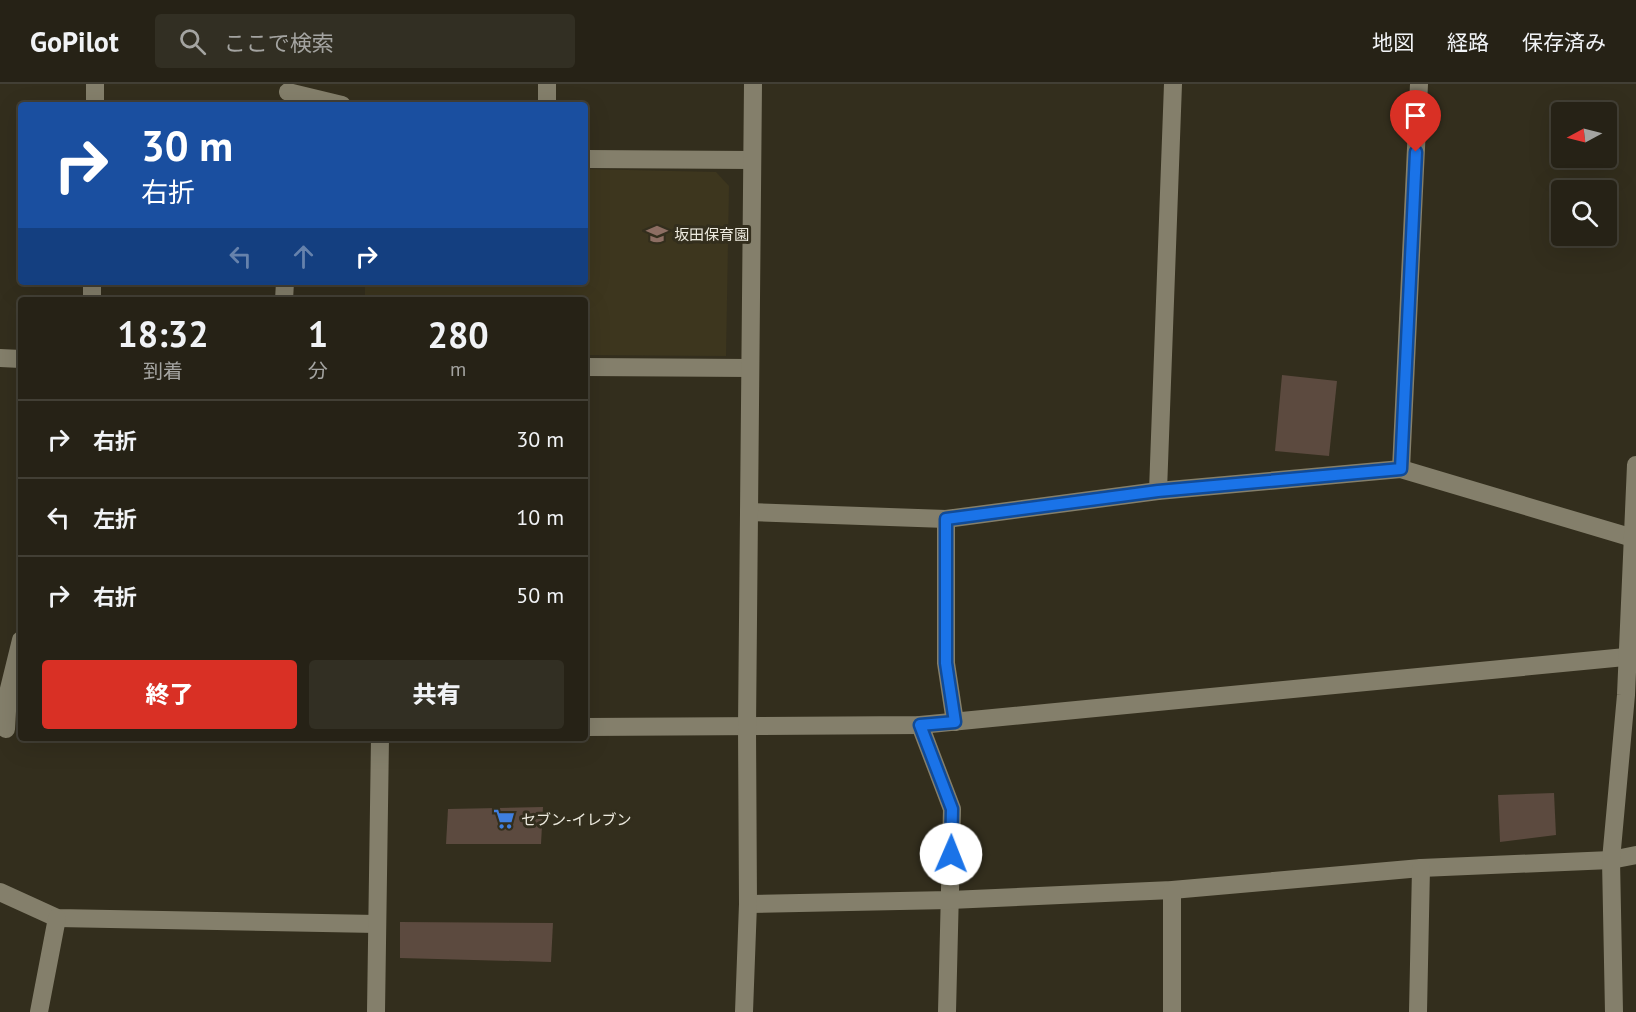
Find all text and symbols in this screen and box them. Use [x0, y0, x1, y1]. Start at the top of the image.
search box [155, 14, 575, 68]
text: GoPilot [30, 23, 119, 60]
icon: search [176, 25, 209, 58]
text: ここで検索 [224, 29, 334, 57]
text: 地図 [1372, 29, 1414, 56]
text: 経路 [1447, 29, 1489, 56]
text: 保存済み [1522, 29, 1606, 56]
pin [1390, 90, 1441, 152]
icon: arrive [1399, 99, 1432, 132]
north arrow [1551, 102, 1617, 168]
map controls [1551, 102, 1617, 246]
text: 30 m [141, 118, 233, 173]
icon: right [42, 126, 120, 204]
text: 右折 [141, 175, 195, 209]
button: search [1551, 180, 1617, 246]
school or university icon: 坂田保育園 [645, 222, 669, 246]
place label: 坂田保育園 [674, 225, 749, 244]
icon: left [224, 240, 257, 273]
icon: ahead [287, 240, 320, 273]
icon: right [350, 240, 383, 273]
text: 18:32 [117, 310, 209, 357]
text: 1 [308, 310, 328, 357]
text: 280 [427, 311, 489, 358]
text: m [450, 356, 466, 382]
text: 到着 [143, 358, 183, 384]
text: 分 [308, 358, 328, 384]
icon: right [42, 423, 75, 456]
text: 30 m [516, 425, 564, 453]
text: 右折 [93, 427, 137, 455]
icon: left [42, 501, 75, 534]
text: 10 m [516, 503, 564, 531]
text: 左折 [93, 505, 137, 533]
icon: right [42, 579, 75, 612]
text: 50 m [516, 581, 564, 609]
text: 右折 [93, 583, 137, 611]
button: 終了 [42, 660, 297, 729]
button: 共有 [309, 660, 564, 729]
supermarket icon: セブン-イレブン [492, 807, 516, 831]
place label: セブン-イレブン [521, 810, 631, 829]
position arrow [919, 822, 983, 886]

